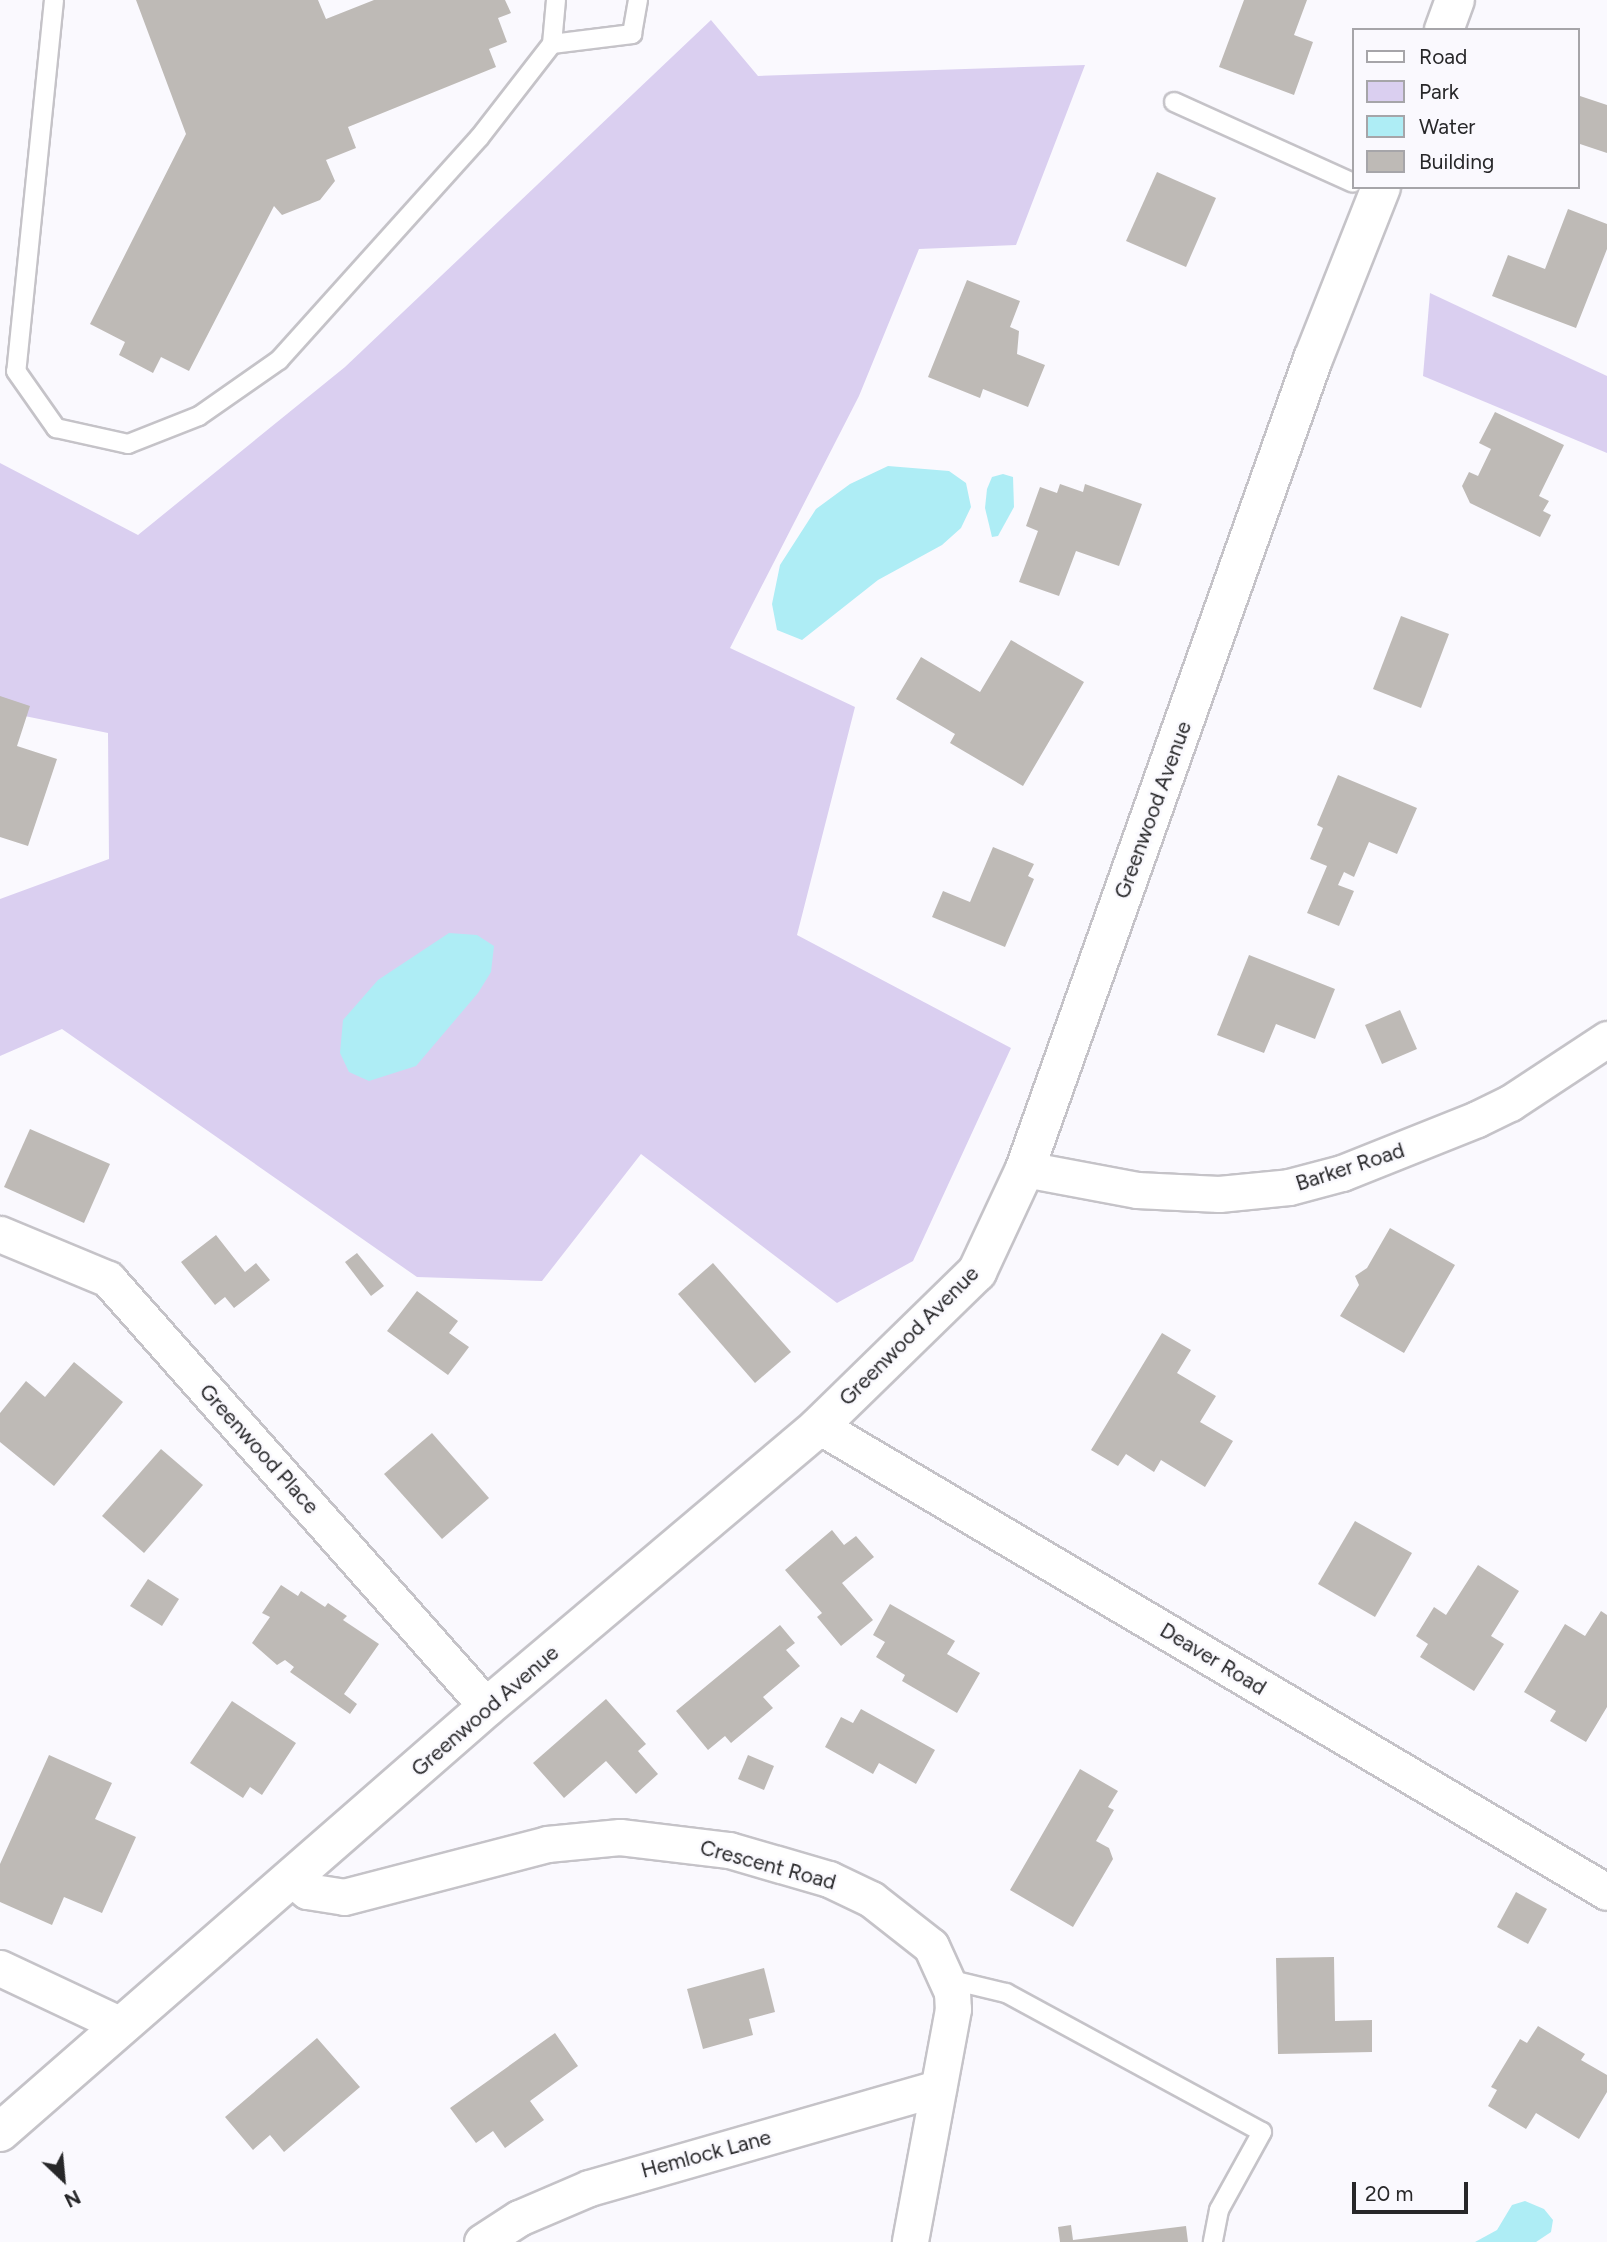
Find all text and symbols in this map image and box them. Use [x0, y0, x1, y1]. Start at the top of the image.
legend [1352, 28, 1579, 189]
text: Road [1419, 44, 1467, 69]
text: Park [1419, 79, 1459, 104]
text: Water [1419, 114, 1475, 139]
text: Building [1419, 149, 1494, 174]
street label: Greenwood Avenue [1109, 718, 1197, 902]
street label: Barker Road [1293, 1138, 1407, 1196]
street label: Greenwood Avenue [834, 1261, 984, 1411]
street label: Greenwood Place [194, 1379, 324, 1519]
street label: Deaver Road [1155, 1617, 1271, 1701]
street label: Greenwood Avenue [406, 1640, 564, 1782]
street label: Crescent Road [697, 1835, 839, 1895]
street label: Hemlock Lane [638, 2125, 774, 2183]
north arrow [28, 2144, 98, 2214]
scale bar [1355, 2168, 1470, 2212]
text: 20 m [1365, 2181, 1413, 2206]
text: N [61, 2185, 84, 2212]

